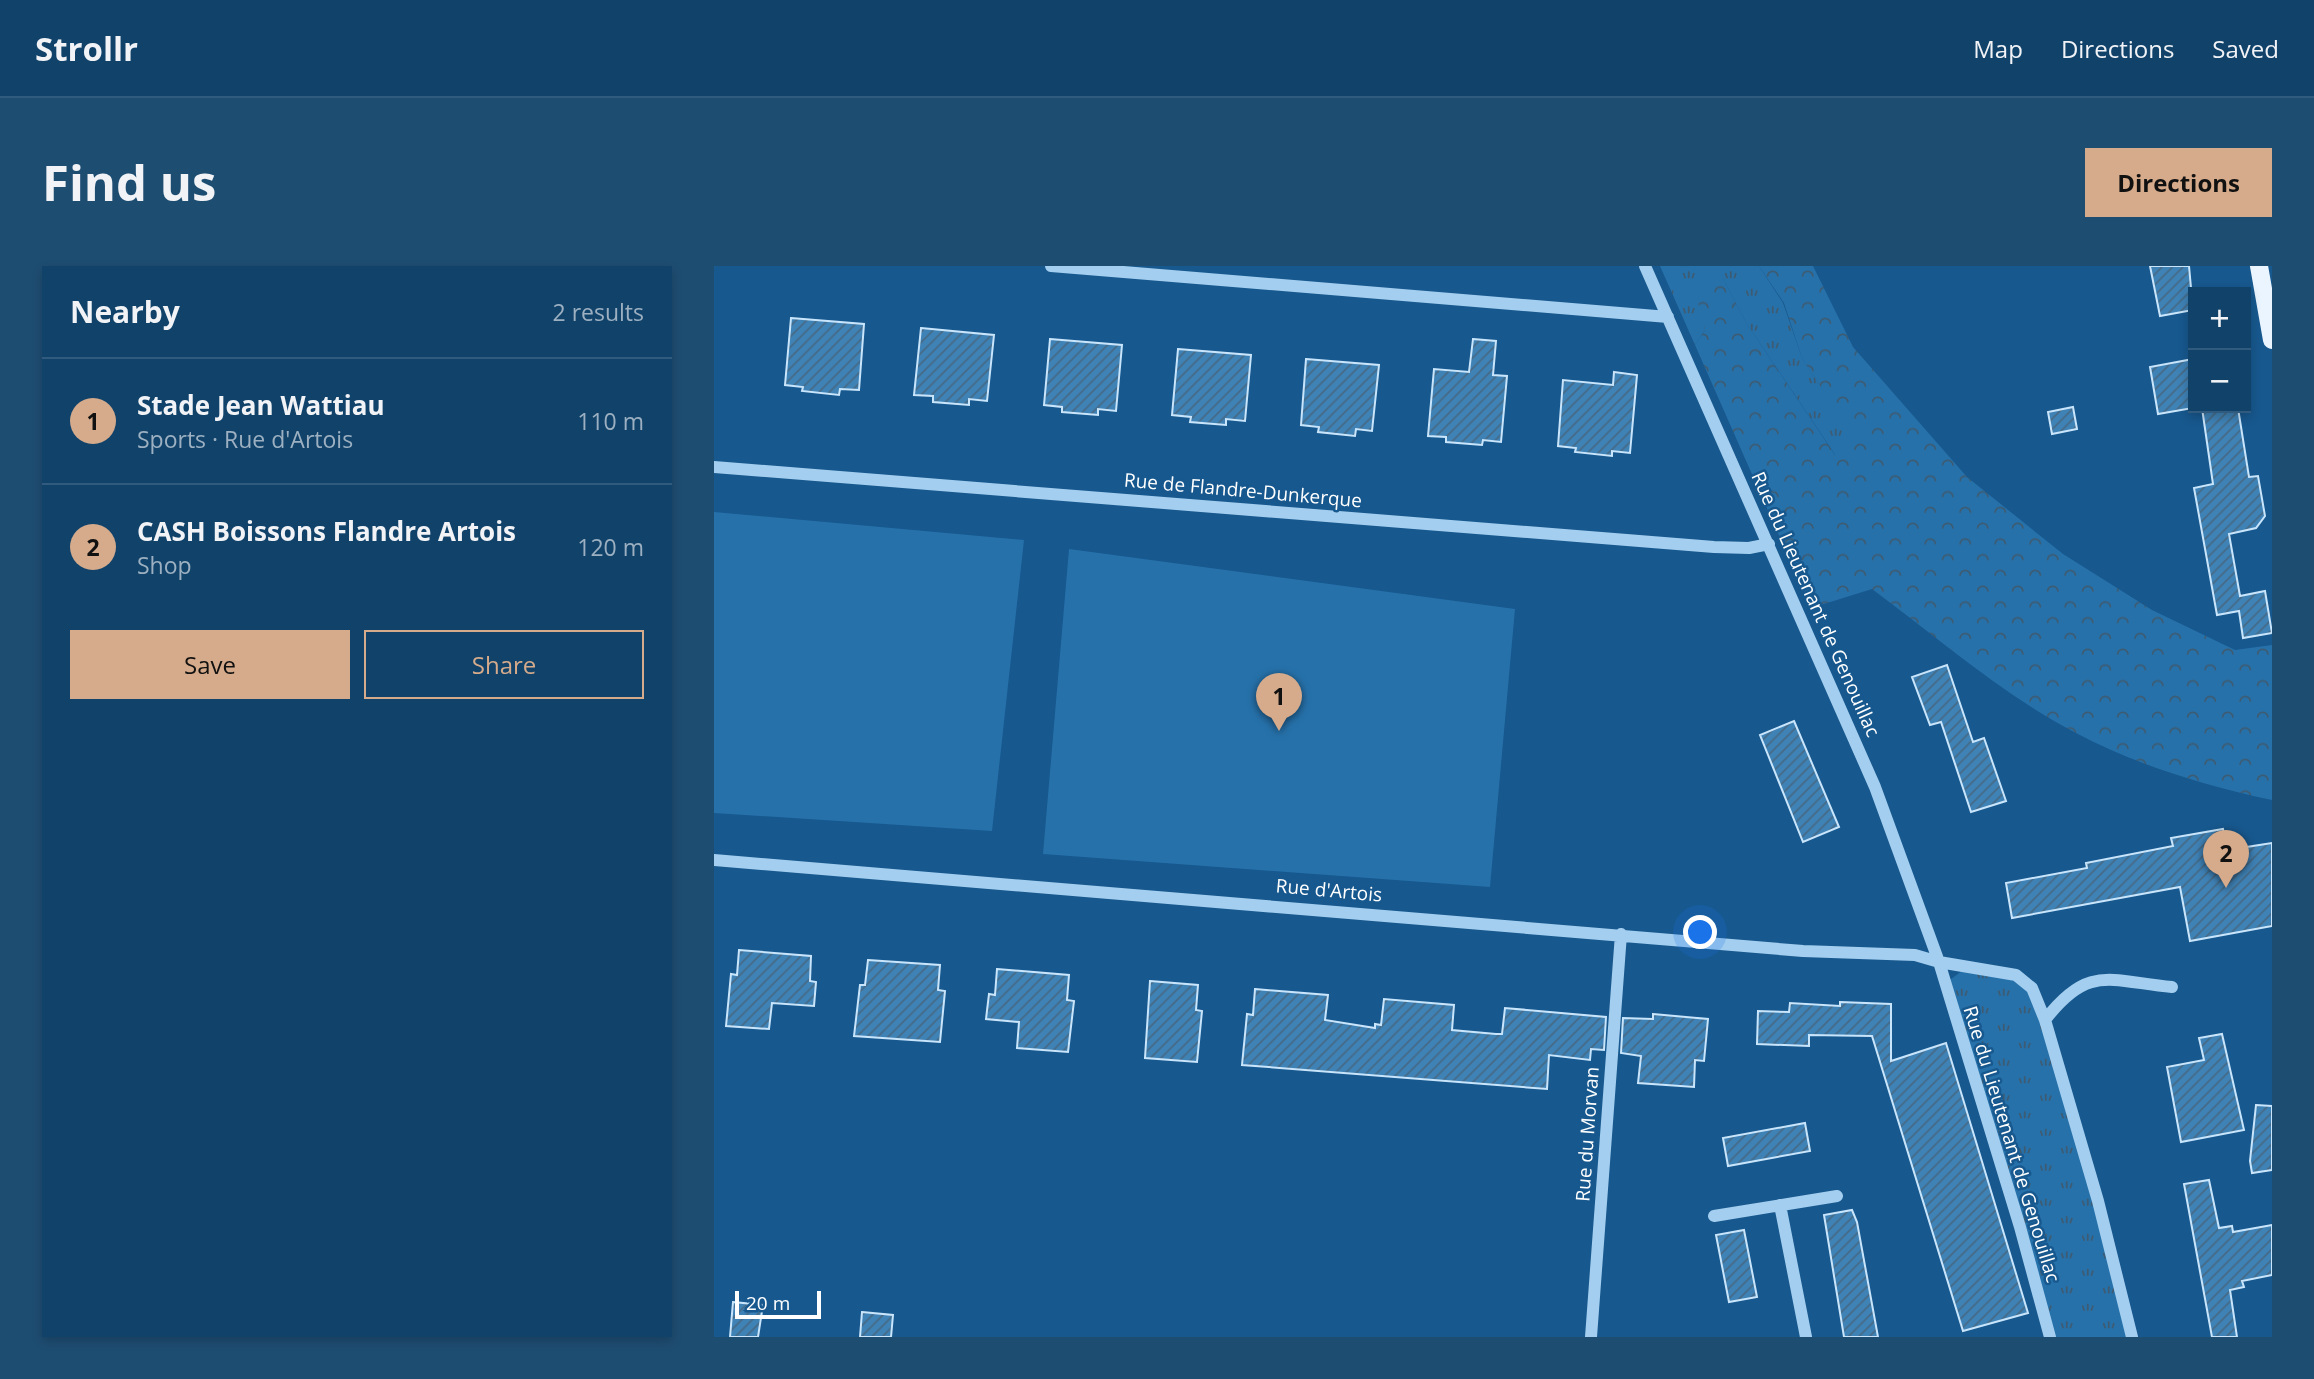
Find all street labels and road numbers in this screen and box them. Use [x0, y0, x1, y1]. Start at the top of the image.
street label: Rue de Flandre-Dunkerque [1123, 467, 1363, 513]
street label: Rue du Lieutenant de Genouillac [1746, 467, 1886, 741]
street label: Rue d'Artois [1275, 872, 1383, 908]
street label: Rue du Lieutenant de Genouillac [1958, 1003, 2066, 1285]
street label: Rue du Morvan [1569, 1066, 1605, 1202]

